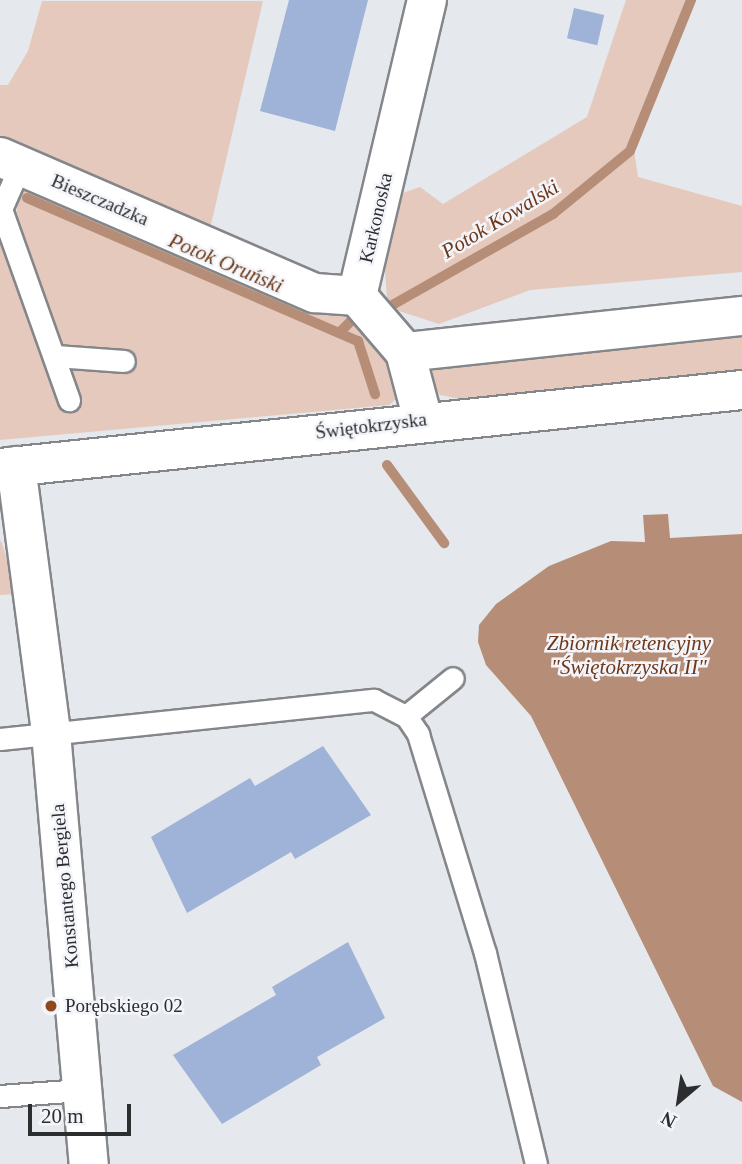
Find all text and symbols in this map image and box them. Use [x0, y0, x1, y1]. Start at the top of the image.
street label: Bieszczadzka [48, 169, 152, 231]
street label: Karkonoska [355, 171, 397, 265]
water label: Potok Kowalski [437, 174, 563, 264]
water label: Potok Oruński [165, 228, 287, 298]
street label: Świętokrzyska [314, 408, 428, 444]
water label: Zbiornik retencyjny "Świętokrzyska II" [547, 630, 711, 680]
street label: Konstantego Bergiela [46, 803, 84, 969]
place label: Porębskiego 02 [65, 995, 183, 1017]
marker: Porębskiego 02 [43, 998, 59, 1014]
north arrow [644, 1066, 714, 1136]
scale bar [32, 1090, 135, 1134]
text: 20 m [41, 1104, 84, 1128]
text: N [657, 1107, 680, 1132]

